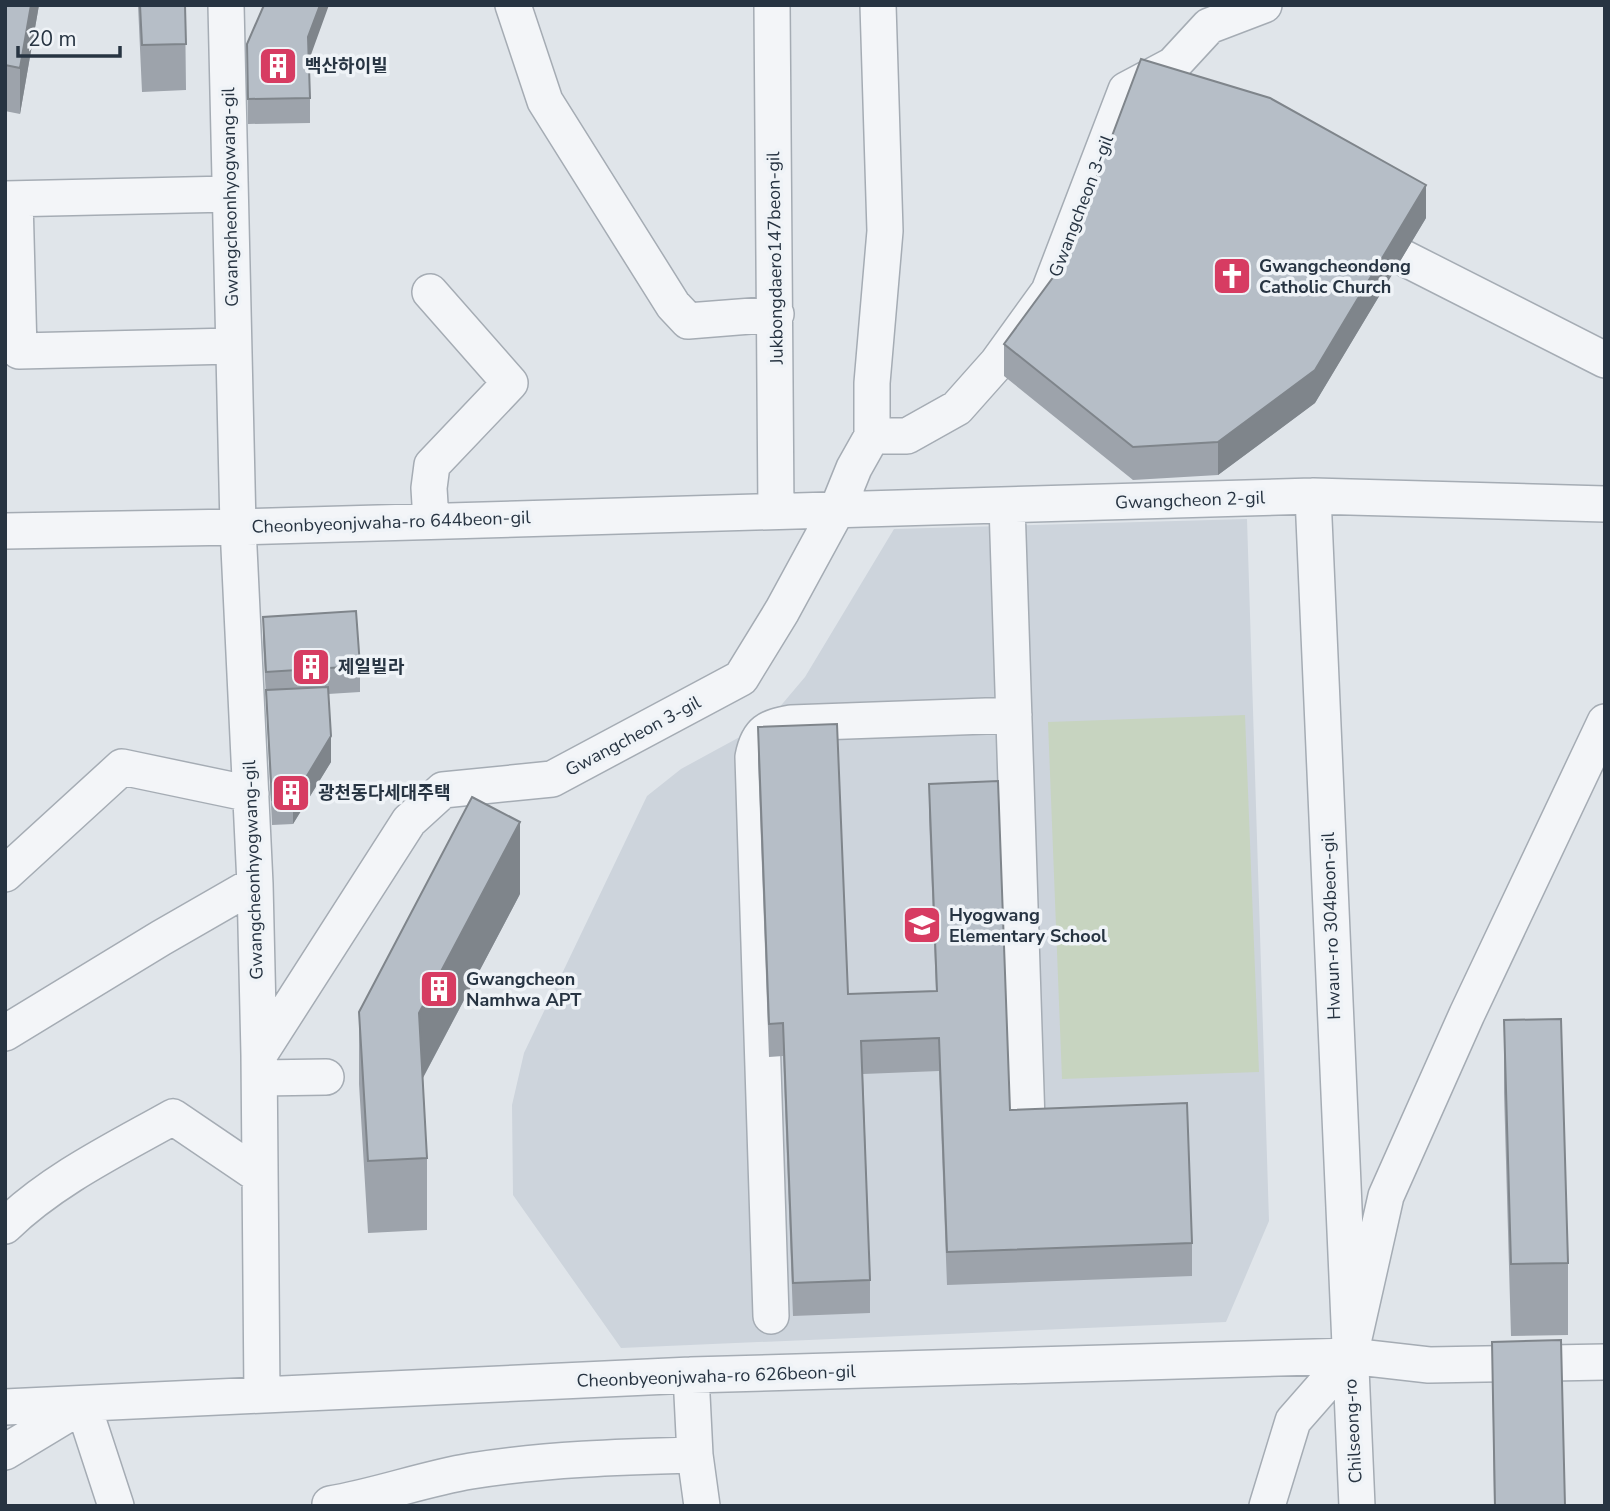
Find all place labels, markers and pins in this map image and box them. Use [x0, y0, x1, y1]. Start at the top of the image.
building icon: 백산하이빌 [257, 45, 299, 87]
place label: 백산하이빌 [305, 54, 388, 78]
place label: Gwangcheondong Catholic Church [1259, 254, 1411, 299]
church icon: Gwangcheondong Catholic Church [1211, 255, 1253, 297]
building icon: 제일빌라 [290, 646, 332, 688]
place label: 제일빌라 [338, 655, 405, 679]
building icon: 광천동다세대주택 [270, 772, 312, 814]
place label: 광천동다세대주택 [318, 781, 450, 805]
place label: Hyogwang Elementary School [949, 903, 1107, 948]
school or university icon: Hyogwang Elementary School [901, 904, 943, 946]
place label: Gwangcheon Namhwa APT [466, 967, 582, 1012]
building icon: Gwangcheon Namhwa APT [418, 968, 460, 1010]

